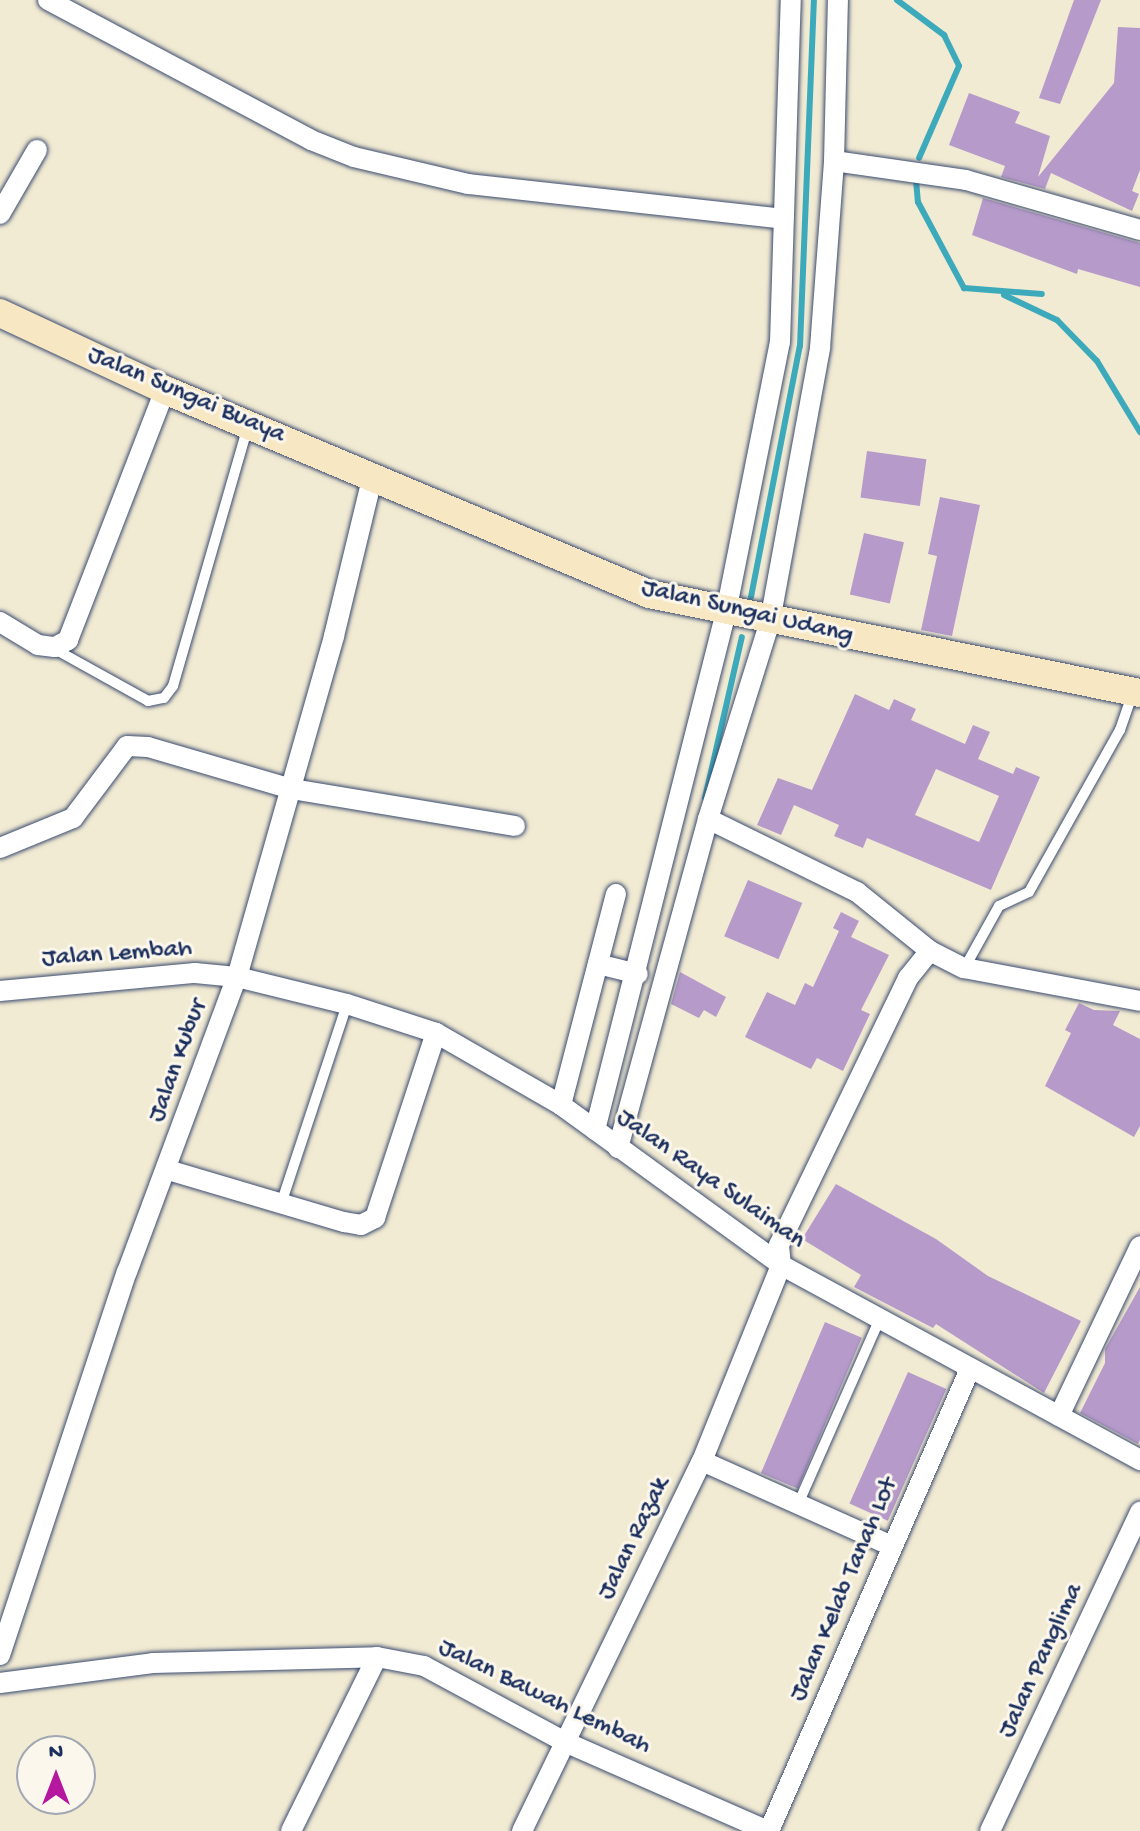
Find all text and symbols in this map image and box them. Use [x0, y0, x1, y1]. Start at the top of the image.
street label: Jalan Sungai Buaya [82, 340, 290, 452]
street label: Jalan Sungai Udang [638, 573, 856, 653]
street label: Jalan Lembah [41, 934, 193, 976]
street label: Jalan Kubur [142, 995, 216, 1127]
street label: Jalan Raya Sulaiman [609, 1103, 811, 1257]
street label: Jalan Razak [592, 1473, 678, 1605]
street label: Jalan Kelab Tanah Lot [784, 1474, 906, 1706]
street label: Jalan Panglima [993, 1579, 1091, 1743]
street label: Jalan Bawah Lembah [433, 1633, 655, 1763]
north arrow [16, 1735, 96, 1815]
text: N [49, 1740, 63, 1766]

